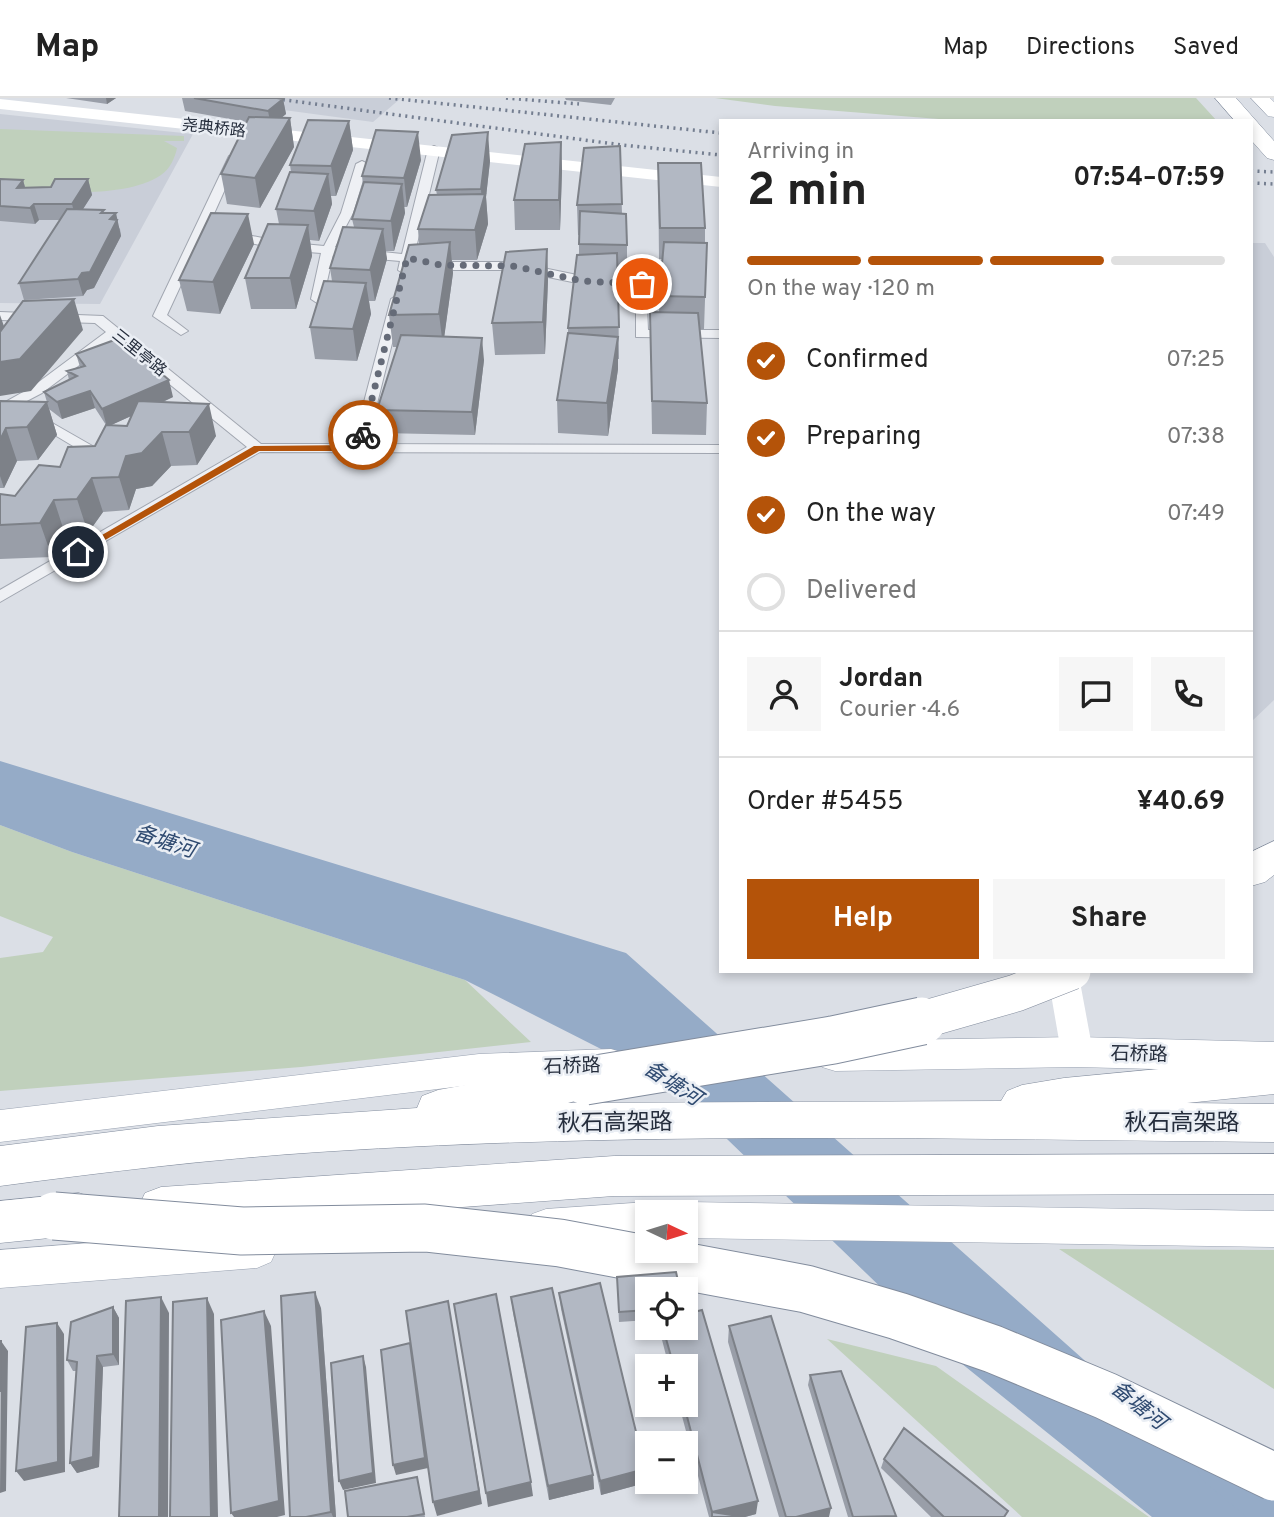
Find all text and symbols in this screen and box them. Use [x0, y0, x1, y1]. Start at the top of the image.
text: Map [35, 27, 99, 69]
text: Map [943, 33, 988, 63]
text: Directions [1026, 33, 1135, 63]
text: Saved [1173, 33, 1239, 63]
street label: 尧典桥路 [181, 116, 247, 142]
text: Arriving in [747, 138, 854, 167]
text: 07:54–07:59 [1073, 162, 1225, 195]
text: 2 min [747, 163, 867, 222]
pin [612, 254, 672, 314]
icon: bag [623, 265, 661, 303]
text: On the way · 120 m [747, 275, 935, 304]
street label: 三里亭路 [108, 326, 170, 381]
icon: check [747, 342, 785, 380]
text: Confirmed [806, 344, 929, 377]
text: 07:25 [1166, 346, 1225, 375]
courier [328, 400, 398, 470]
icon: bike [344, 416, 382, 454]
icon: check [747, 419, 785, 457]
text: Preparing [806, 421, 921, 454]
text: 07:38 [1167, 423, 1225, 452]
icon: check [747, 496, 785, 534]
text: On the way [806, 498, 936, 531]
text: 07:49 [1167, 500, 1225, 529]
pin [48, 522, 108, 582]
icon: home [59, 533, 97, 571]
text: Delivered [806, 575, 917, 608]
button: person [747, 657, 821, 731]
button: chat [1059, 657, 1133, 731]
button: phone [1151, 657, 1225, 731]
text: Jordan [839, 663, 923, 696]
text: Courier · 4.6 [839, 696, 960, 725]
text: Order #5455 [747, 786, 904, 819]
text: ¥40.69 [1137, 786, 1225, 819]
water label: 备塘河 [130, 820, 202, 866]
button: Help [747, 879, 979, 959]
button: Share [993, 879, 1225, 959]
street label: 石桥路 [1110, 1043, 1168, 1067]
street label: 石桥路 [543, 1054, 601, 1080]
water label: 备塘河 [638, 1056, 709, 1115]
street label: 秋石高架路 [557, 1109, 673, 1140]
street label: 秋石高架路 [1125, 1110, 1240, 1139]
north arrow [635, 1200, 698, 1264]
map controls [635, 1200, 698, 1494]
button: locate [635, 1277, 698, 1340]
button: + [635, 1354, 698, 1417]
water label: 备塘河 [1105, 1376, 1174, 1439]
button: − [635, 1431, 698, 1494]

